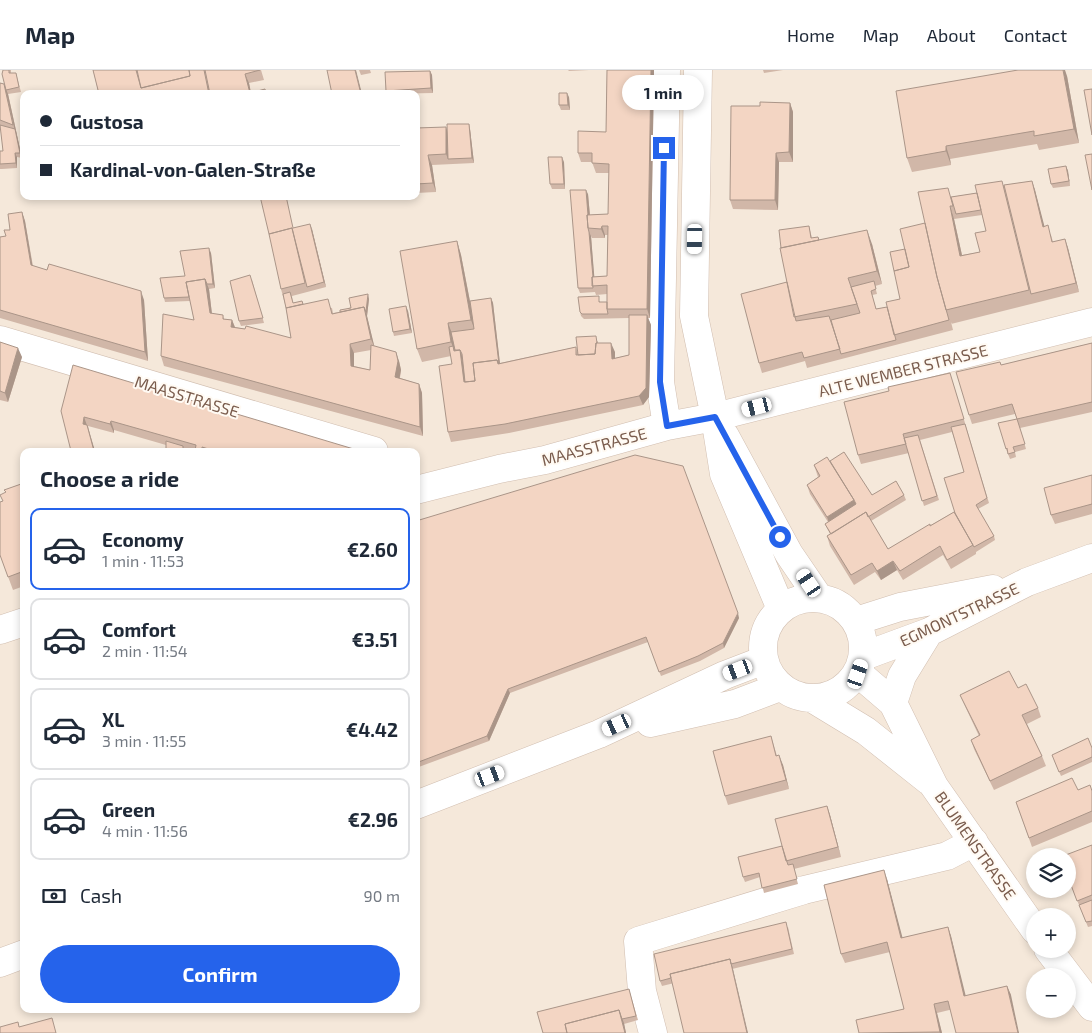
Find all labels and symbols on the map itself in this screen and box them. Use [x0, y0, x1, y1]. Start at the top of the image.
callout: 1 min [623, 75, 705, 110]
route end [653, 137, 675, 159]
car [687, 224, 702, 254]
street label: ALTE WEMBER STRASSE [816, 340, 990, 400]
street label: MAASSTRASSE [133, 371, 241, 421]
car [740, 396, 773, 418]
street label: MAASSTRASSE [539, 423, 649, 469]
route start [769, 526, 791, 548]
car [794, 566, 823, 600]
street label: EGMONTSTRASSE [896, 578, 1022, 650]
car [846, 657, 869, 691]
car [721, 658, 754, 682]
car [600, 712, 633, 738]
car [473, 764, 506, 788]
street label: BLUMENSTRASSE [932, 787, 1020, 903]

